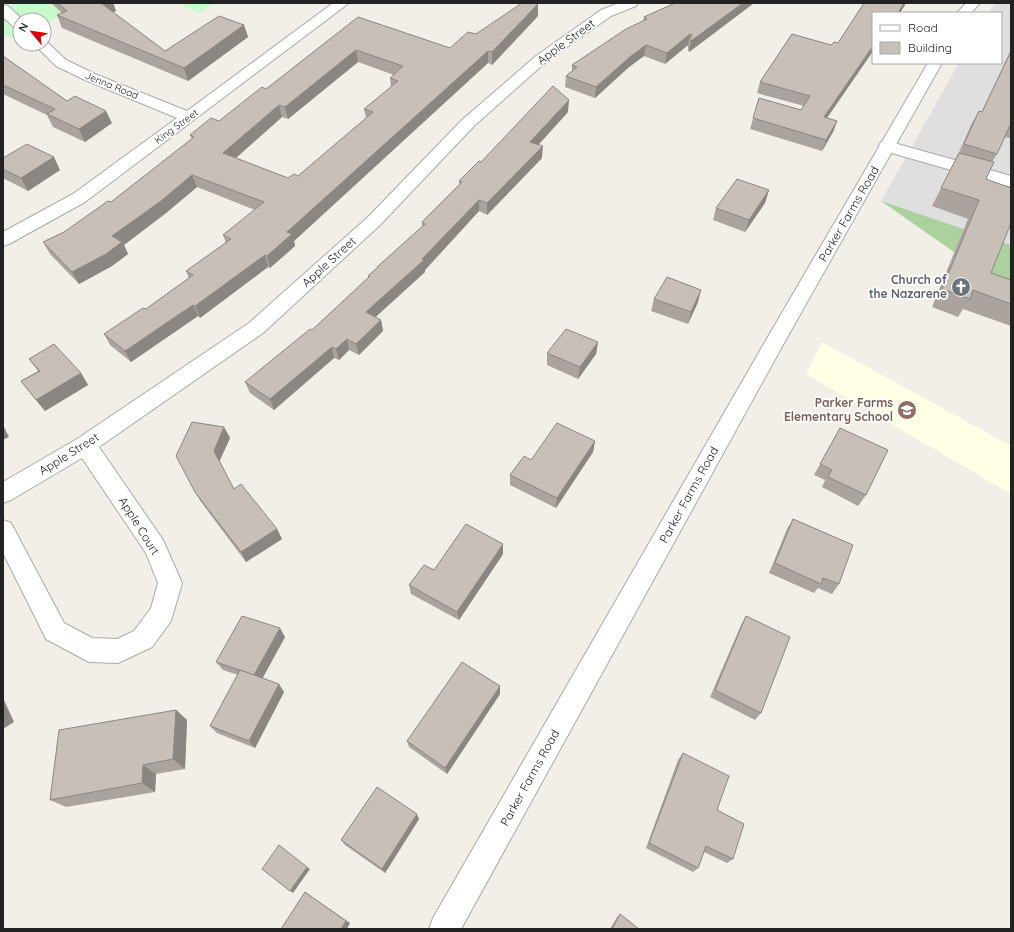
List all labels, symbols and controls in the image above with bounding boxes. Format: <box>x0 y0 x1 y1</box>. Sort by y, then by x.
north arrow <box>12 12 52 52</box>
legend <box>872 12 1002 64</box>
street label: Apple Street <box>534 16 598 68</box>
text: N <box>15 20 31 34</box>
text: Road <box>908 20 938 35</box>
text: Building <box>908 40 952 55</box>
street label: Jenna Road <box>83 69 140 102</box>
street label: King Street <box>152 106 201 147</box>
street label: Parker Farms Road <box>815 163 882 264</box>
street label: Apple Street <box>298 233 359 290</box>
place label: Church of the Nazarene <box>869 272 948 301</box>
church icon: Church of the Nazarene <box>950 276 972 298</box>
place label: Parker Farms Elementary School <box>784 395 893 424</box>
school or university icon: Parker Farms Elementary School <box>896 399 918 421</box>
street label: Apple Street <box>36 429 101 478</box>
street label: Parker Farms Road <box>656 444 721 546</box>
street label: Apple Court <box>116 494 163 558</box>
street label: Parker Farms Road <box>497 727 562 829</box>

